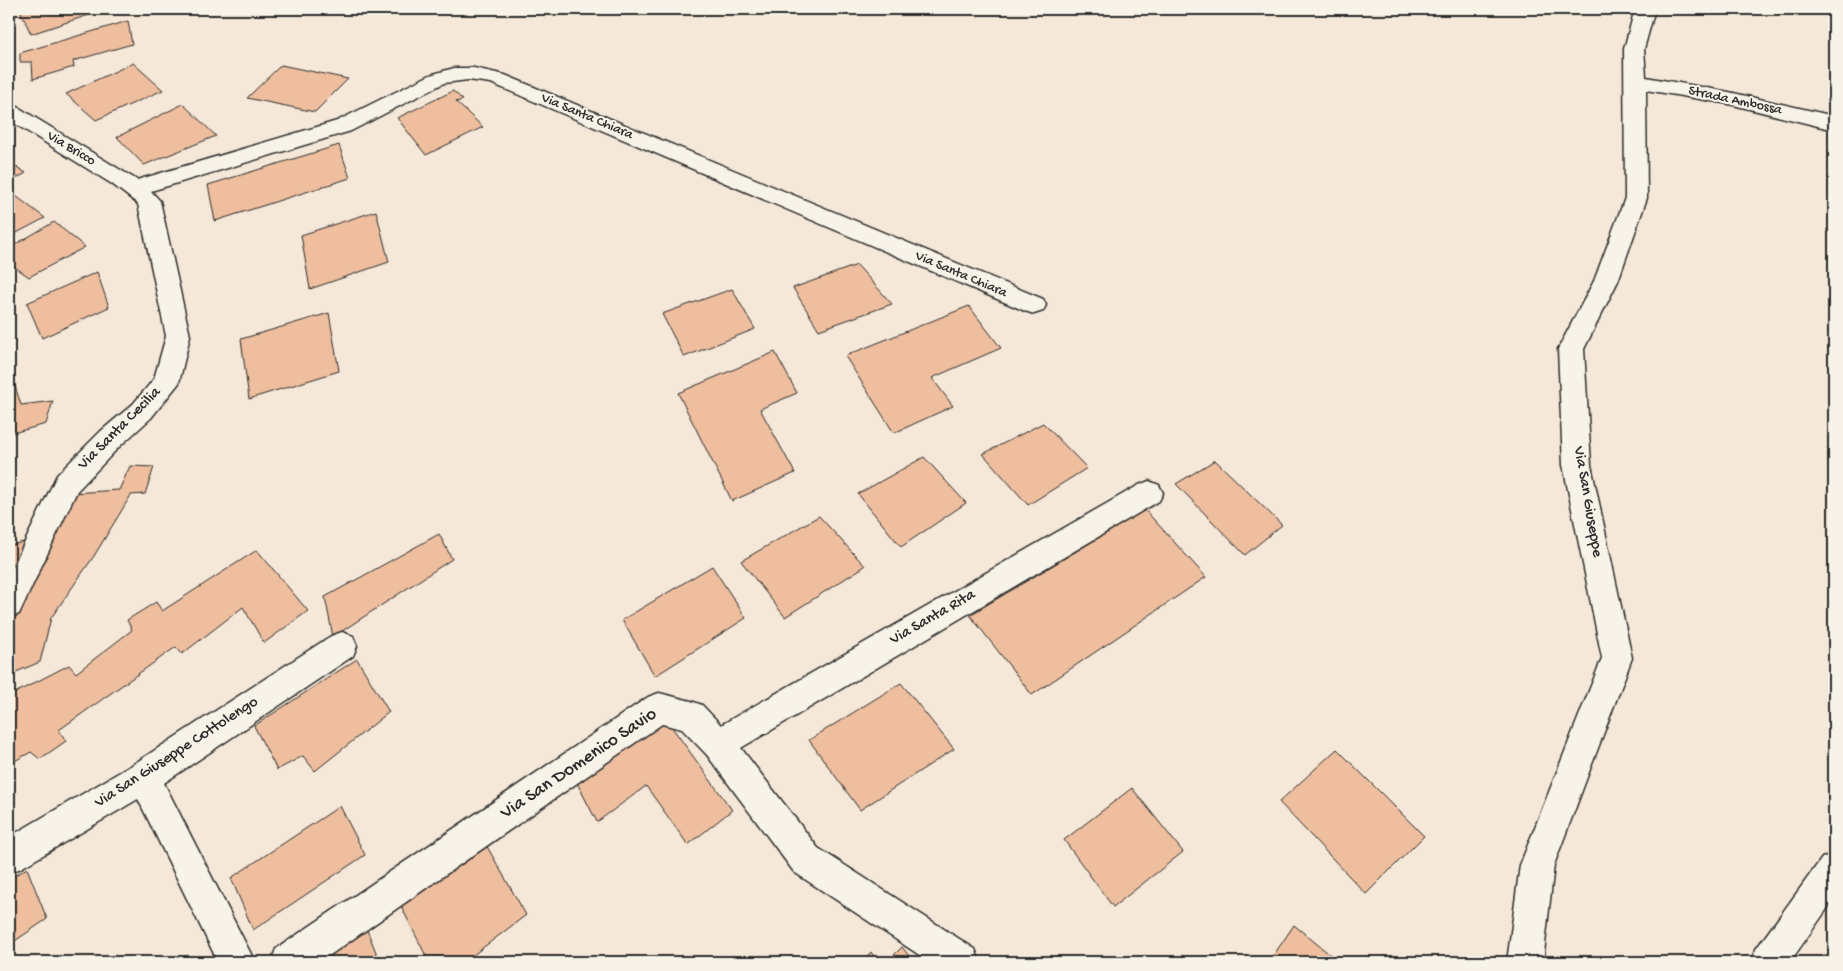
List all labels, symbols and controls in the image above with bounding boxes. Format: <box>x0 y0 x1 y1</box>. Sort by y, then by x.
street label: Strada Ambossa <box>1687 83 1785 119</box>
street label: Via Santa Chiara <box>538 90 637 145</box>
street label: Via Bricco <box>43 127 98 170</box>
street label: Via Santa Chiara <box>912 248 1011 303</box>
street label: Via Santa Cecilia <box>74 383 166 475</box>
street label: Via San Giuseppe <box>1568 444 1606 560</box>
street label: Via Santa Rita <box>886 585 980 651</box>
street label: Via San Giuseppe Cottolengo <box>91 693 262 813</box>
street label: Via San Domenico Savio <box>496 703 662 825</box>

